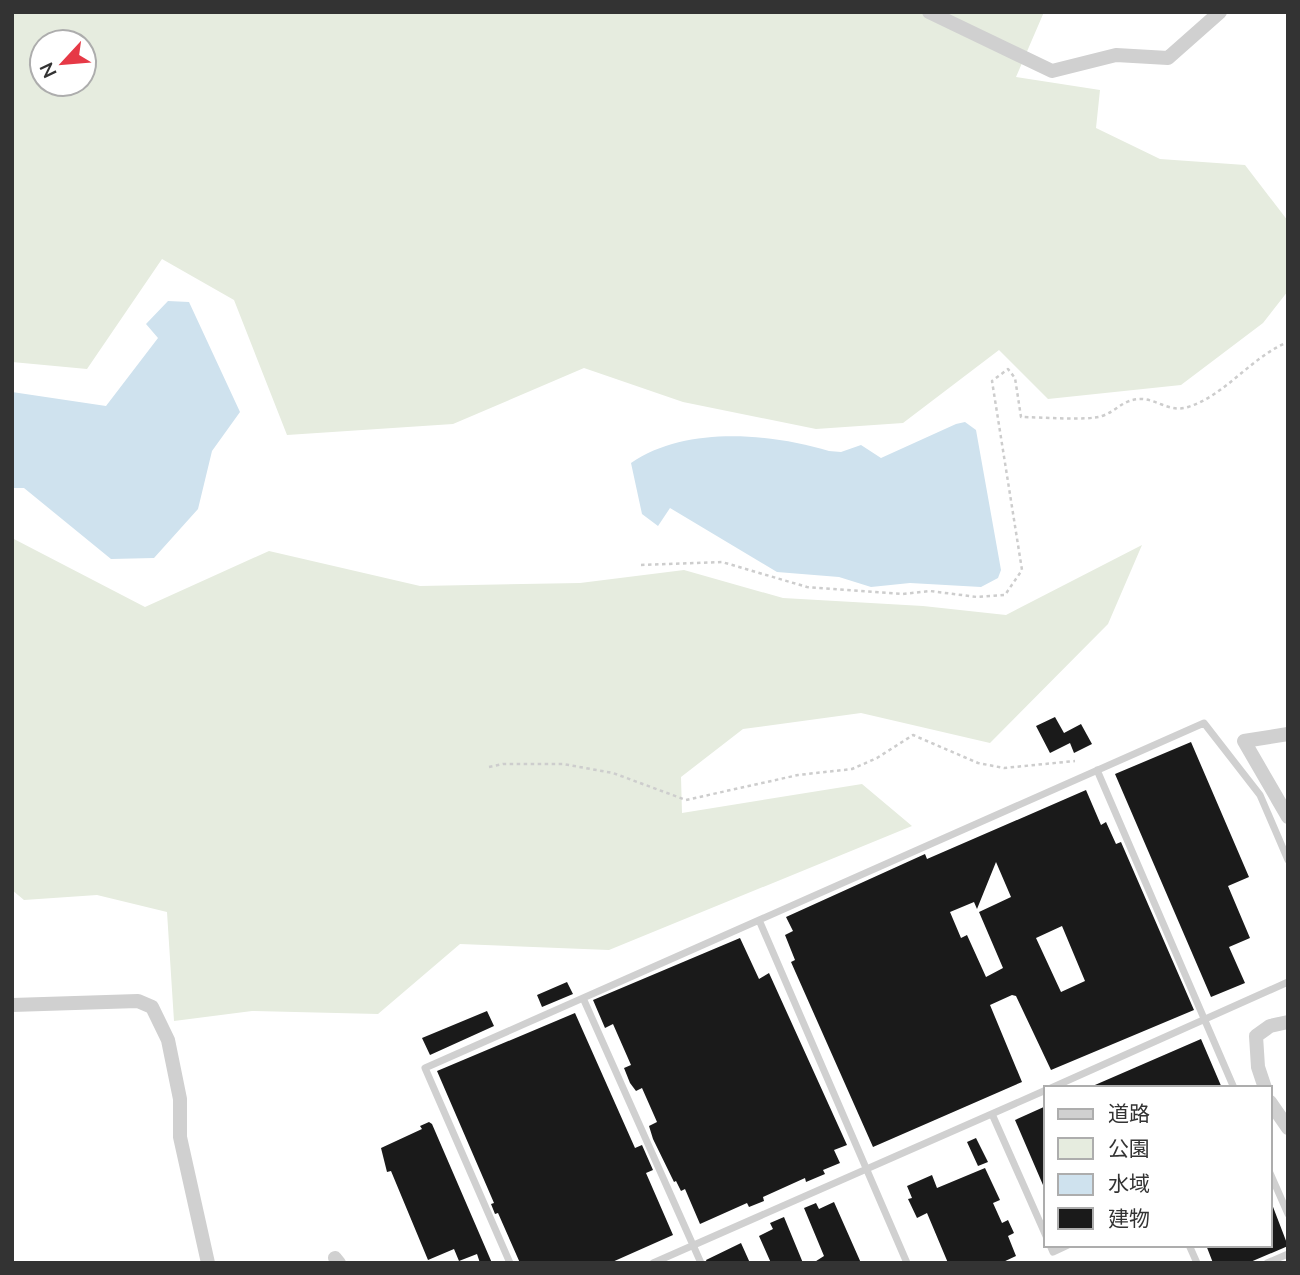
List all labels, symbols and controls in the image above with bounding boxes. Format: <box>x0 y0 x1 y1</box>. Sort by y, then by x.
north arrow <box>28 28 98 98</box>
text: N <box>34 59 62 82</box>
legend <box>1044 1086 1272 1247</box>
text: 道路 <box>1108 1100 1150 1126</box>
text: 公園 <box>1108 1135 1150 1161</box>
text: 水域 <box>1108 1170 1150 1196</box>
text: 建物 <box>1108 1205 1150 1231</box>

